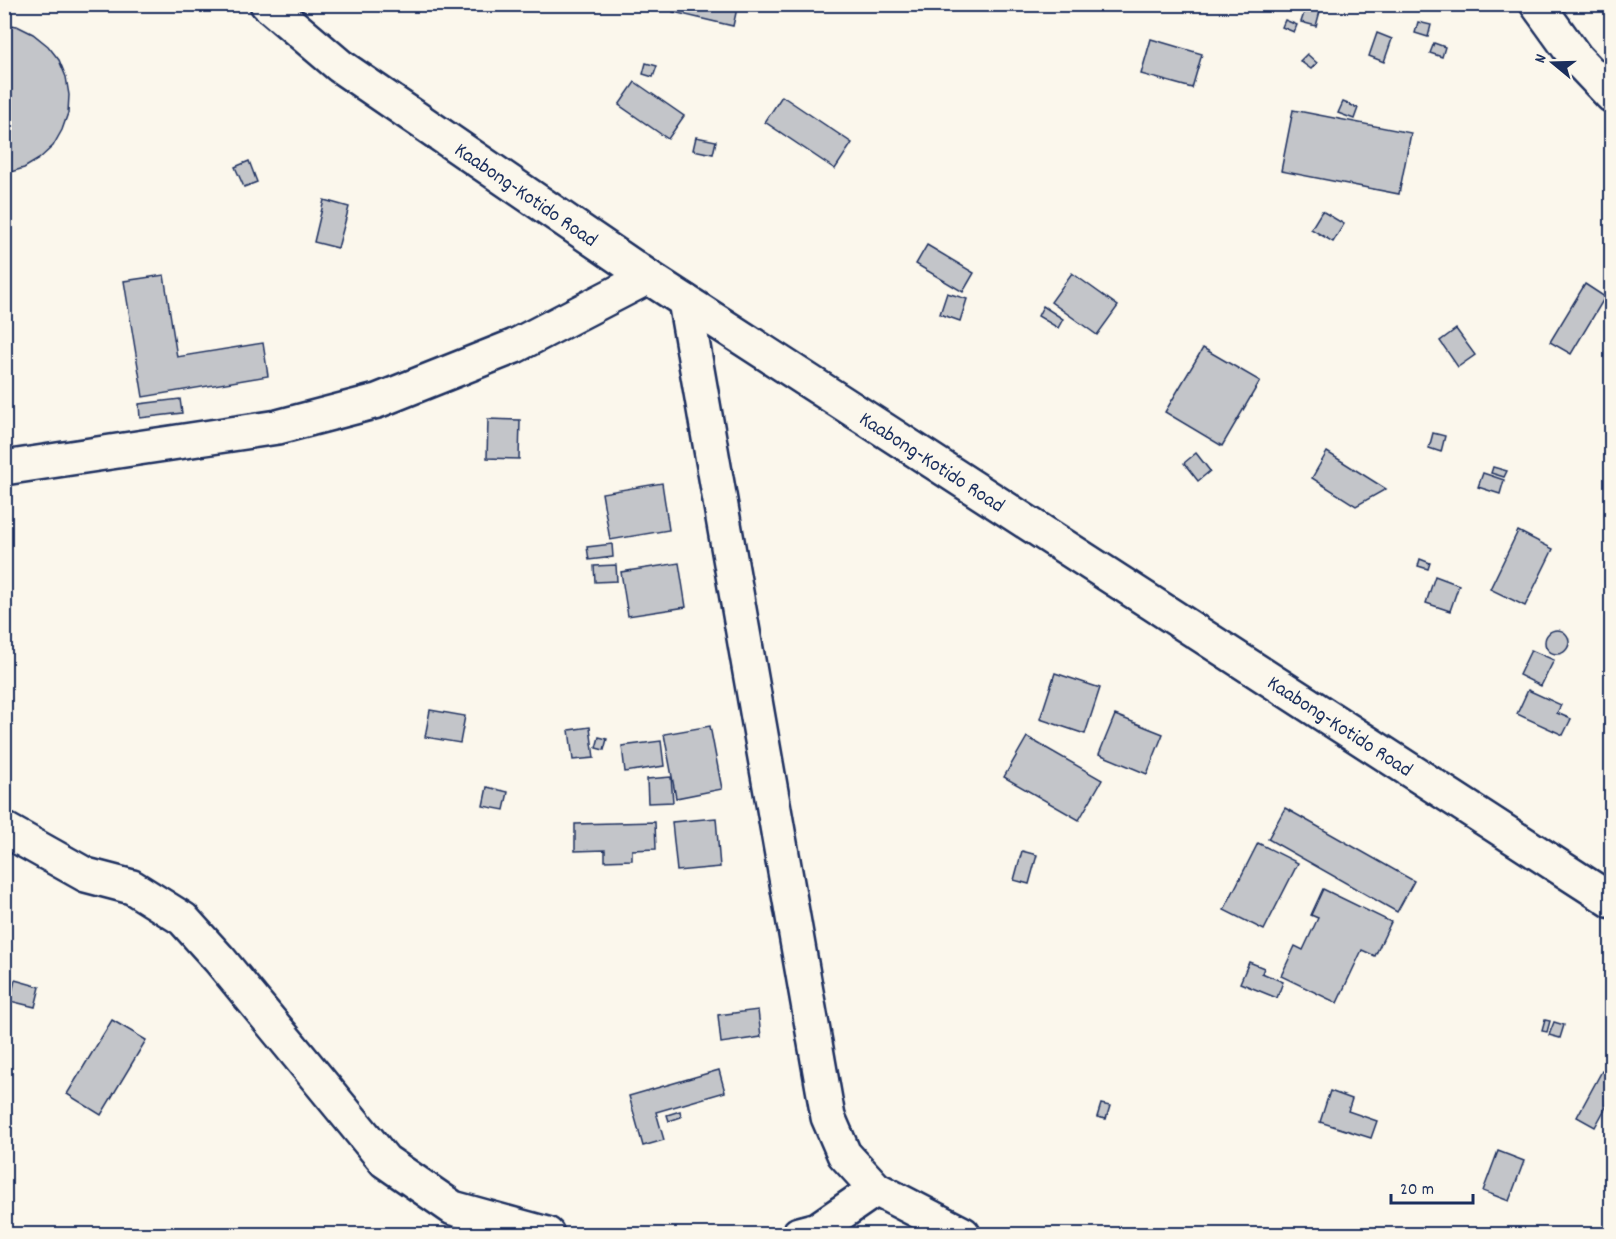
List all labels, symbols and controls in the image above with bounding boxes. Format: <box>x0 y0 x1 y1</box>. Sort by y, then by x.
north arrow <box>1523 33 1583 93</box>
text: N <box>1529 51 1553 66</box>
street label: Kaabong-Kotido Road <box>447 136 603 256</box>
street label: Kaabong-Kotido Road <box>852 405 1010 522</box>
street label: Kaabong-Kotido Road <box>1260 670 1417 786</box>
scale bar <box>1391 1167 1474 1205</box>
text: 20 m <box>1400 1178 1434 1203</box>

